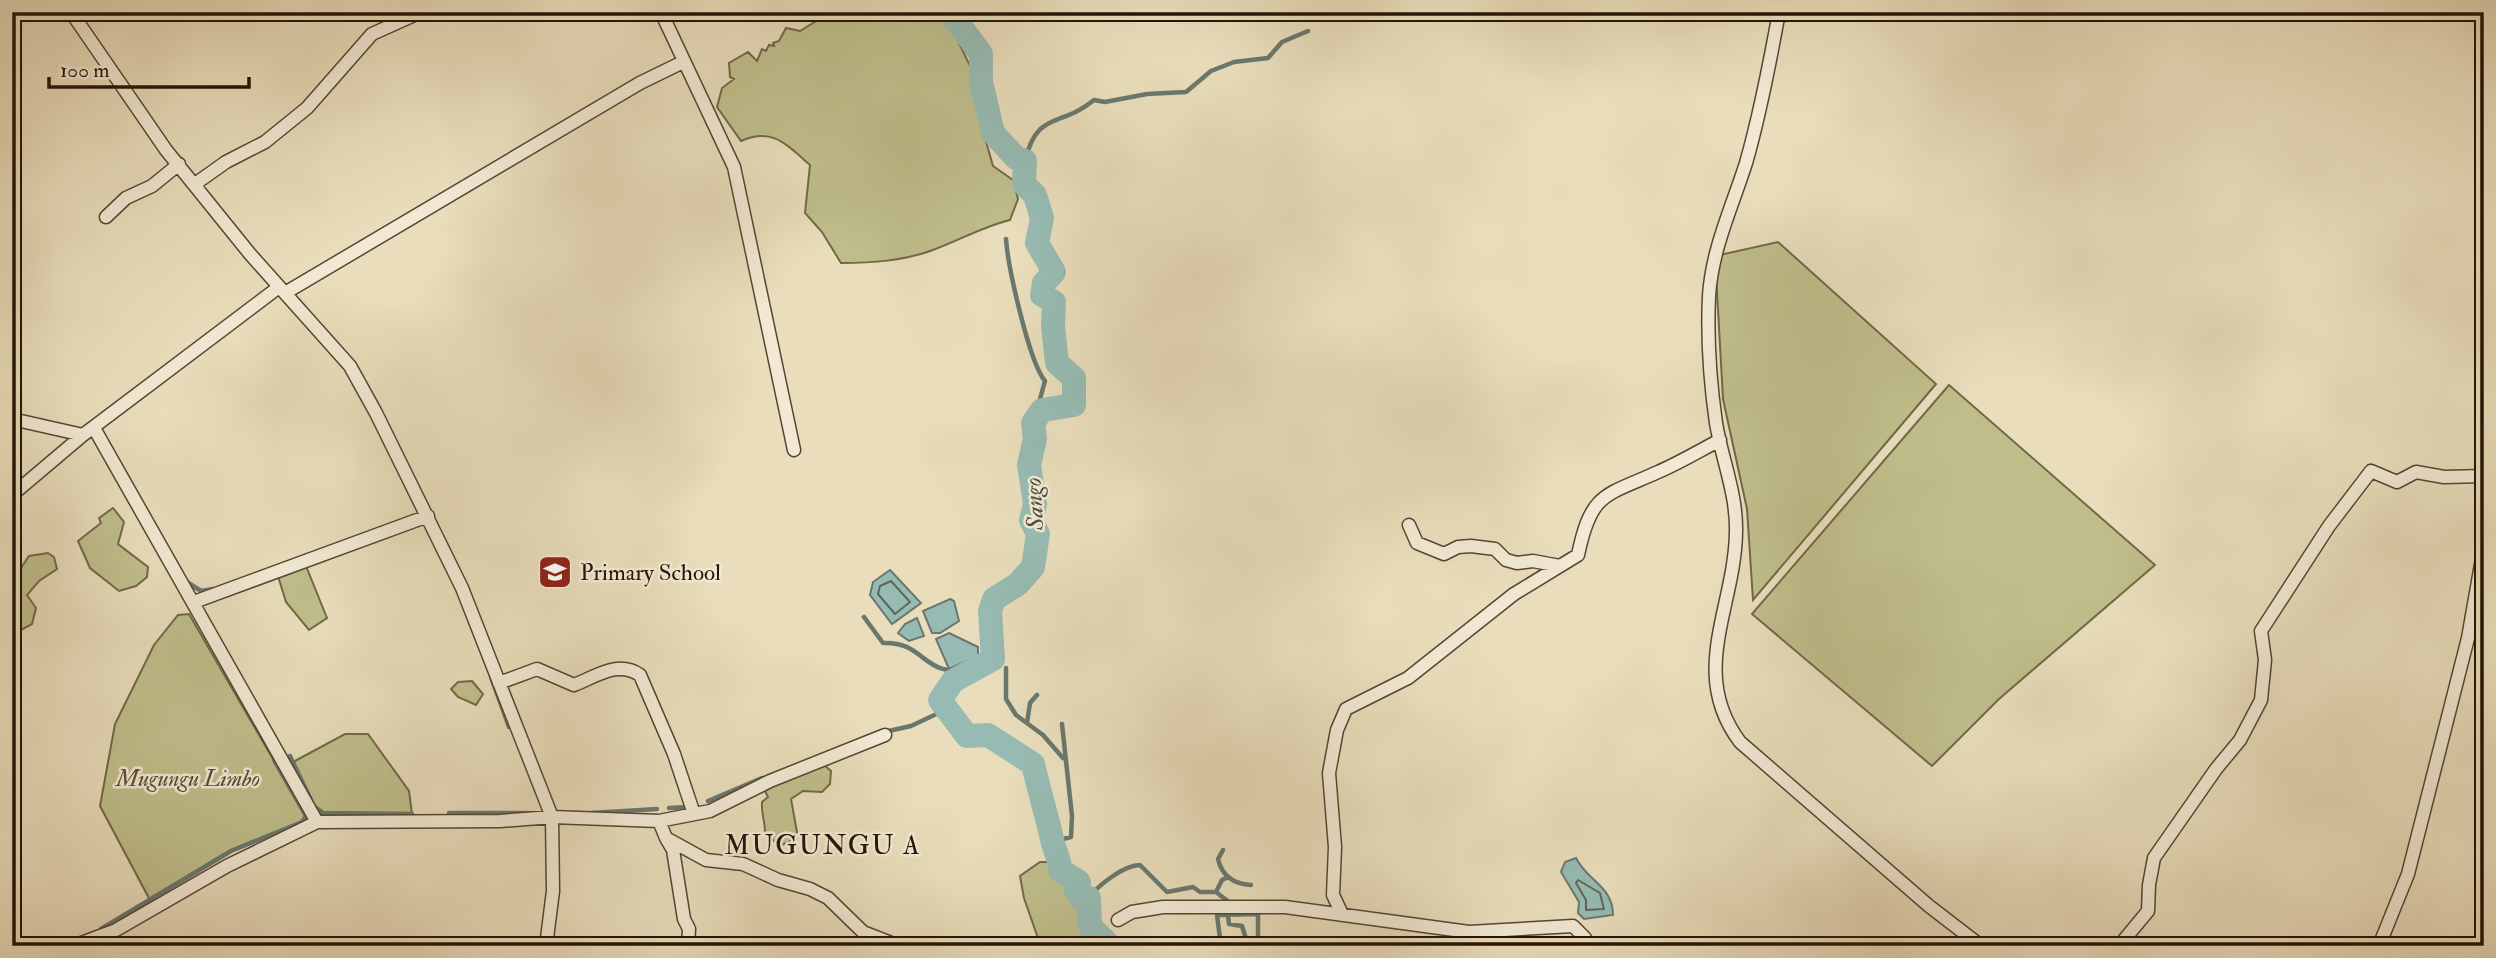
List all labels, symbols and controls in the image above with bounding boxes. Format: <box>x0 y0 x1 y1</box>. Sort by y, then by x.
scale bar <box>49 46 248 90</box>
text: 100 m <box>60 57 110 84</box>
water label: Sango <box>1018 477 1051 532</box>
school or university icon: Primary School <box>536 553 574 591</box>
place label: Primary School <box>580 558 721 587</box>
park label: Mugungu Limbo <box>114 764 260 793</box>
district label: MUGUNGU A <box>725 830 921 862</box>

